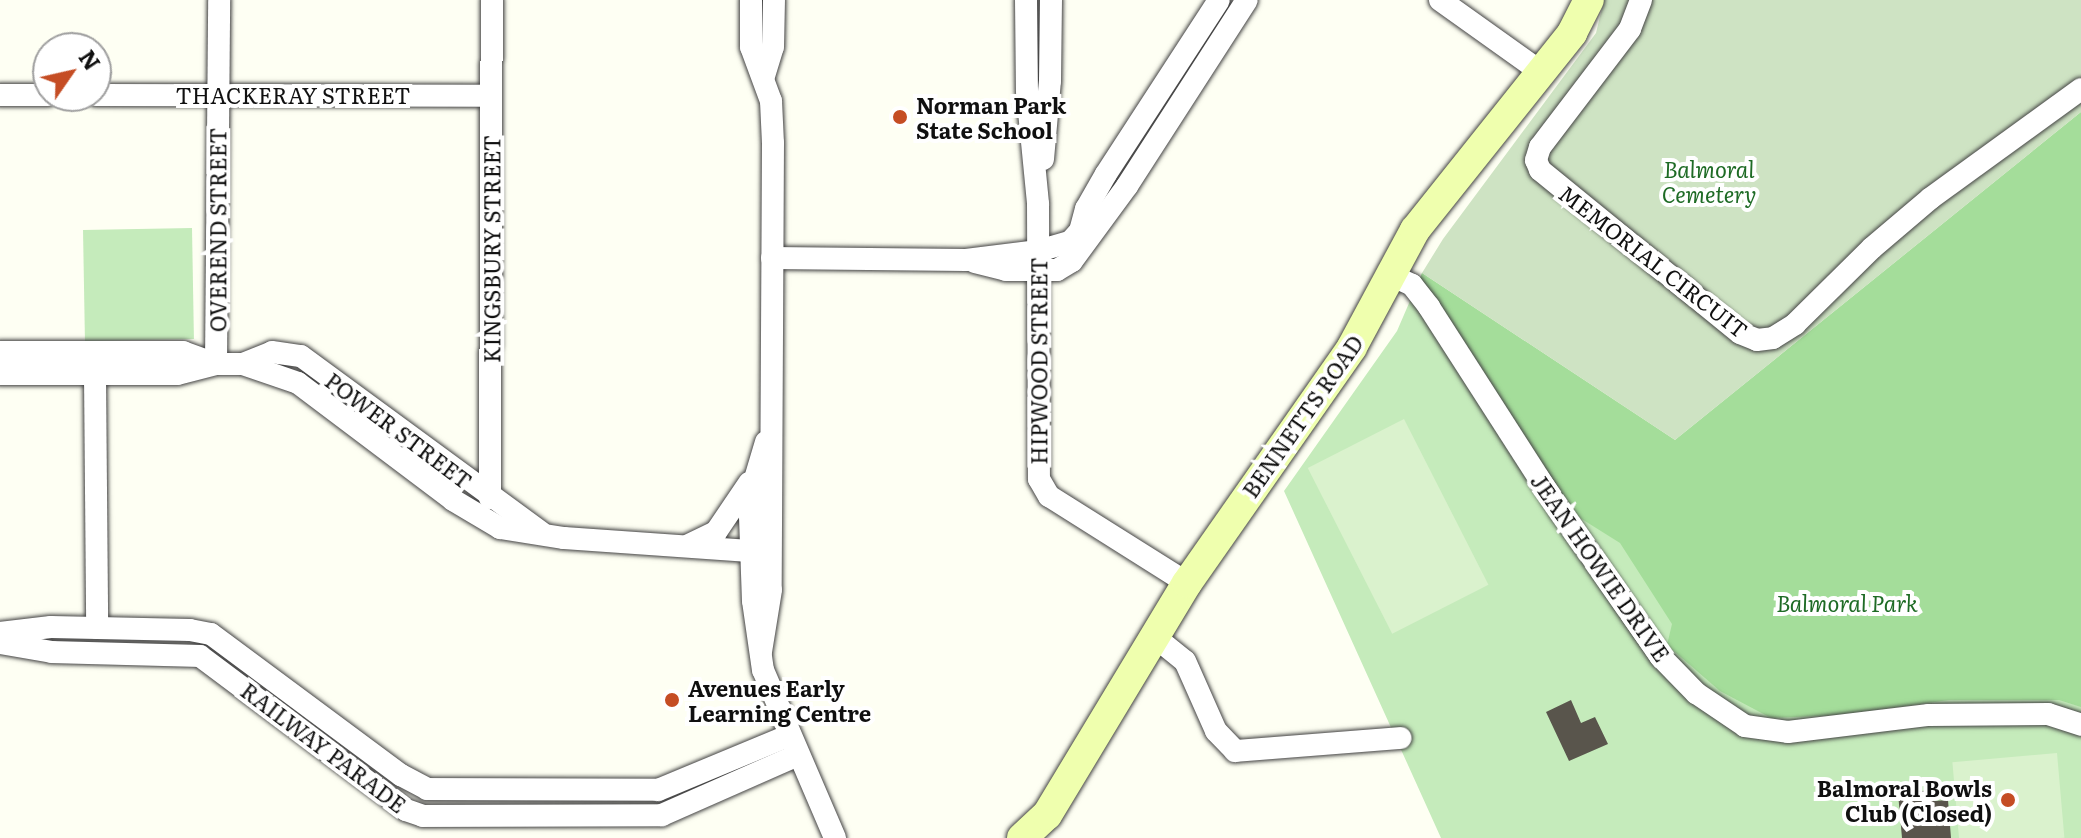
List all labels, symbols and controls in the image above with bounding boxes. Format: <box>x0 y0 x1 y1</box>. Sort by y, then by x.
north arrow <box>32 32 112 112</box>
text: N <box>72 43 109 76</box>
street label: THACKERAY STREET <box>176 82 410 108</box>
place label: Norman Park State School <box>916 91 1066 142</box>
marker: Norman Park State School <box>891 108 909 126</box>
street label: OVEREND STREET <box>204 128 230 332</box>
street label: KINGSBURY STREET <box>478 135 504 363</box>
park label: Balmoral Cemetery <box>1662 155 1756 206</box>
street label: MEMORIAL CIRCUIT <box>1554 179 1754 343</box>
street label: HIPWOOD STREET <box>1025 257 1051 465</box>
street label: BENNETTS ROAD <box>1236 330 1368 502</box>
street label: POWER STREET <box>321 366 477 494</box>
street label: JEAN HOWIE DRIVE <box>1526 468 1676 666</box>
park label: Balmoral Park <box>1776 590 1918 616</box>
place label: Avenues Early Learning Centre <box>688 674 871 726</box>
street label: RAILWAY PARADE <box>236 676 412 818</box>
marker: Avenues Early Learning Centre <box>663 691 681 709</box>
place label: Balmoral Bowls Club (Closed) <box>1817 774 1992 826</box>
marker: Balmoral Bowls Club (Closed) <box>1999 791 2017 809</box>

